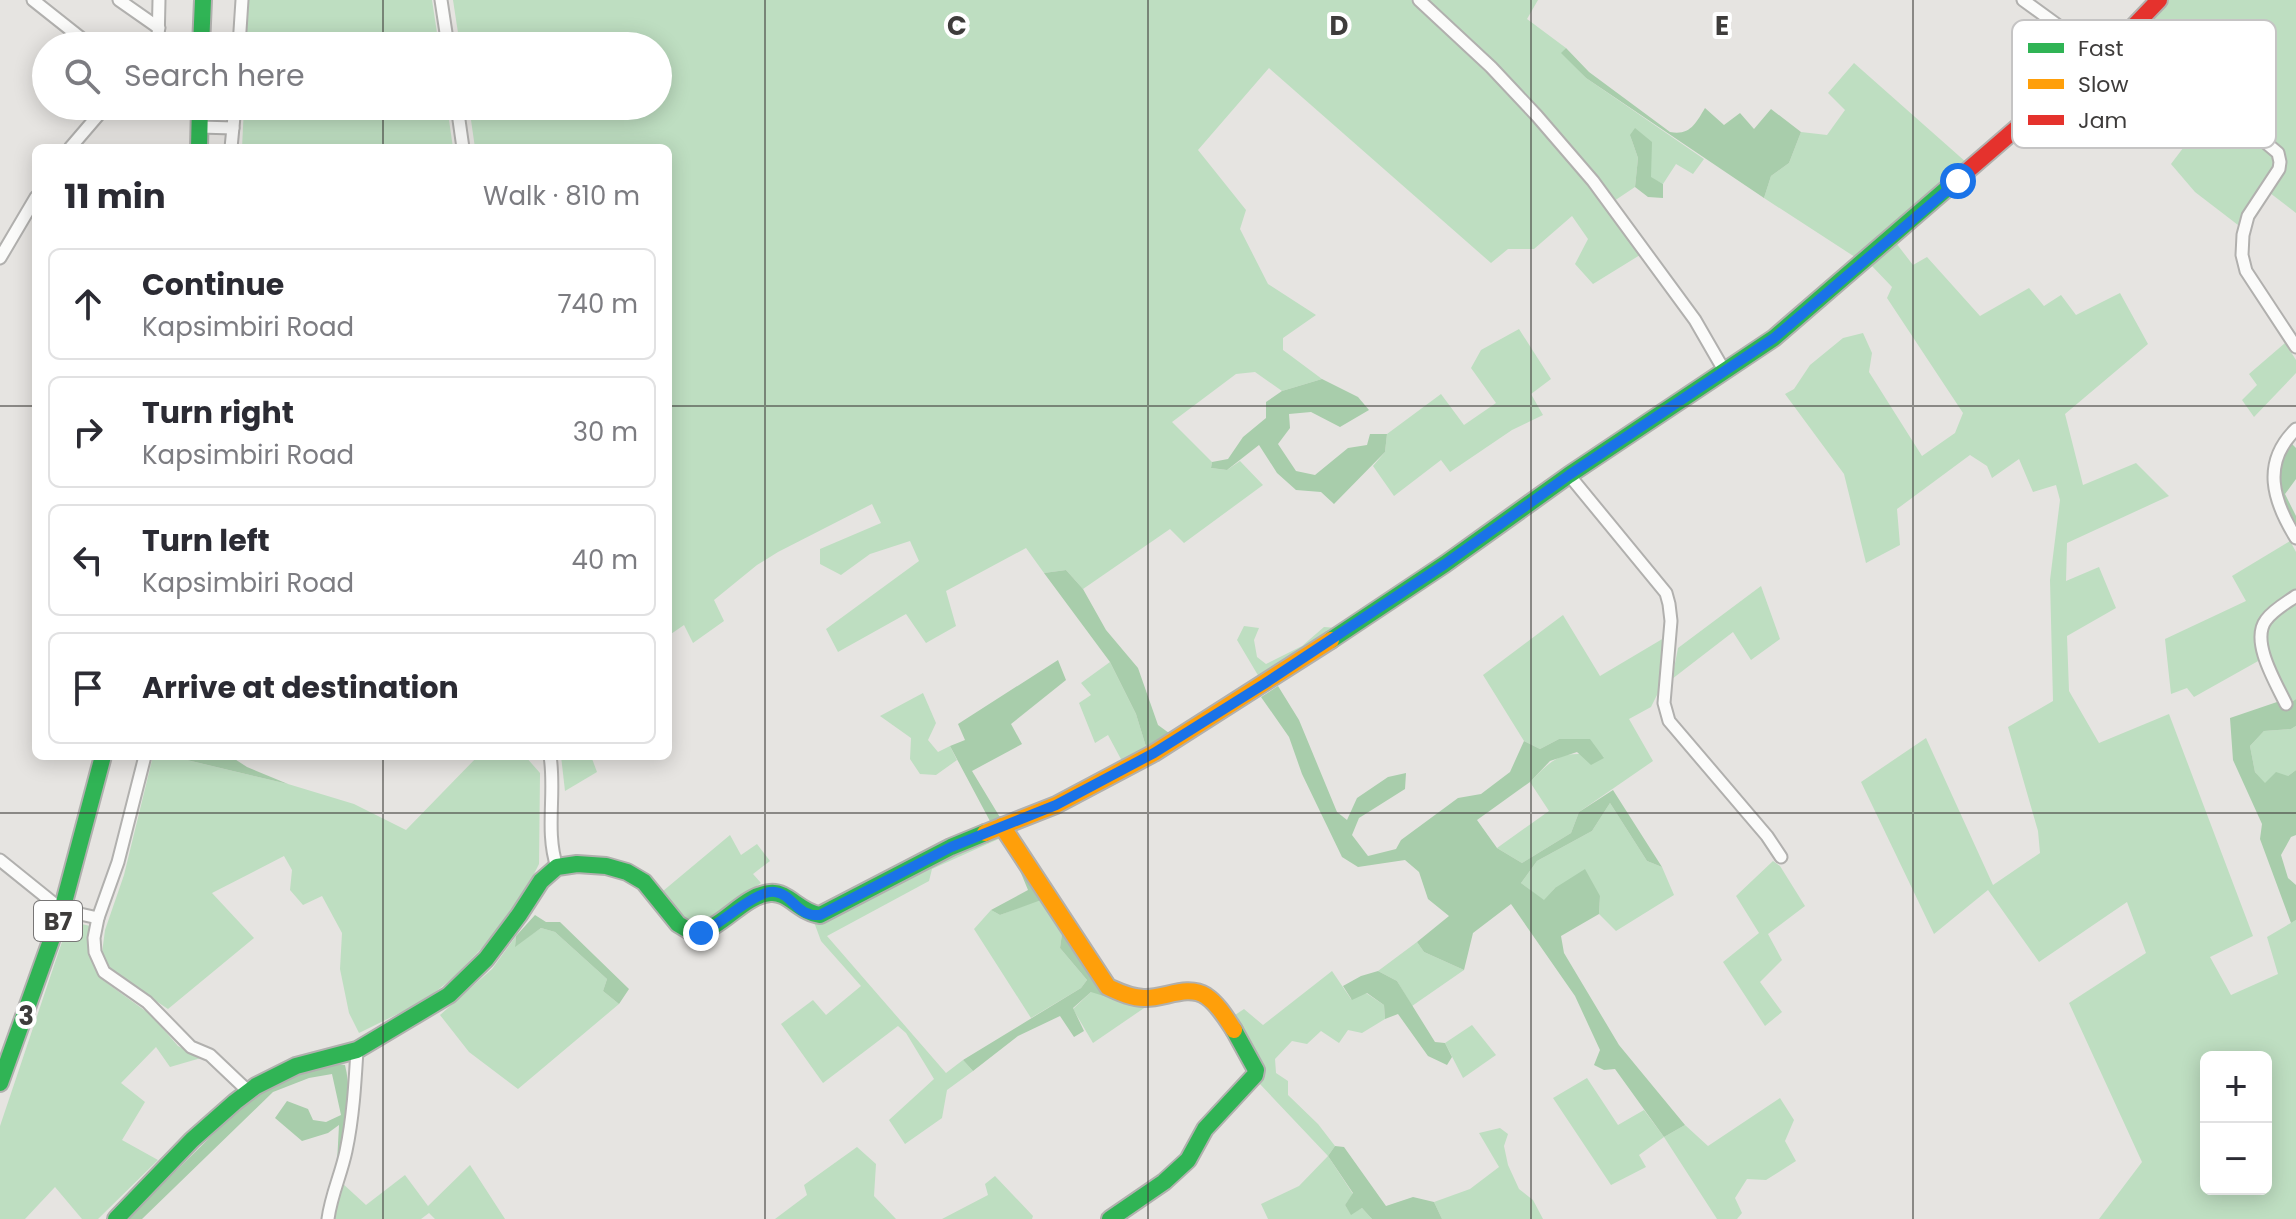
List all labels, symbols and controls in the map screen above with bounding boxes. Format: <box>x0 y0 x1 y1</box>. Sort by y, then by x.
text: C <box>947 8 967 44</box>
text: D <box>1330 8 1349 44</box>
text: E <box>1715 8 1729 44</box>
legend <box>2012 20 2276 148</box>
search box <box>32 32 672 120</box>
text: Fast <box>2078 33 2123 64</box>
icon: search <box>60 54 104 98</box>
text: Search here <box>124 54 305 97</box>
text: Slow <box>2078 69 2128 100</box>
text: Jam <box>2078 105 2127 136</box>
route start <box>1940 163 1976 199</box>
text: 11 min <box>64 172 166 220</box>
text: Walk · 810 m <box>483 178 640 214</box>
text: Continue <box>142 263 284 306</box>
icon: ahead <box>66 282 110 326</box>
text: 740 m <box>557 286 638 322</box>
text: Kapsimbiri Road <box>142 309 354 345</box>
text: Turn right <box>142 391 294 434</box>
icon: right <box>66 410 110 454</box>
text: 30 m <box>573 414 638 450</box>
text: Kapsimbiri Road <box>142 437 354 473</box>
text: Turn left <box>142 519 270 562</box>
icon: left <box>66 538 110 582</box>
text: 40 m <box>572 542 638 578</box>
text: Kapsimbiri Road <box>142 565 354 601</box>
icon: arrive <box>66 666 110 710</box>
text: Arrive at destination <box>142 666 459 709</box>
road number: B7 <box>34 901 82 941</box>
route end <box>683 915 719 951</box>
text: 3 <box>18 998 34 1034</box>
map controls <box>2200 1051 2272 1195</box>
button: + <box>2200 1051 2272 1123</box>
button: − <box>2200 1123 2272 1195</box>

